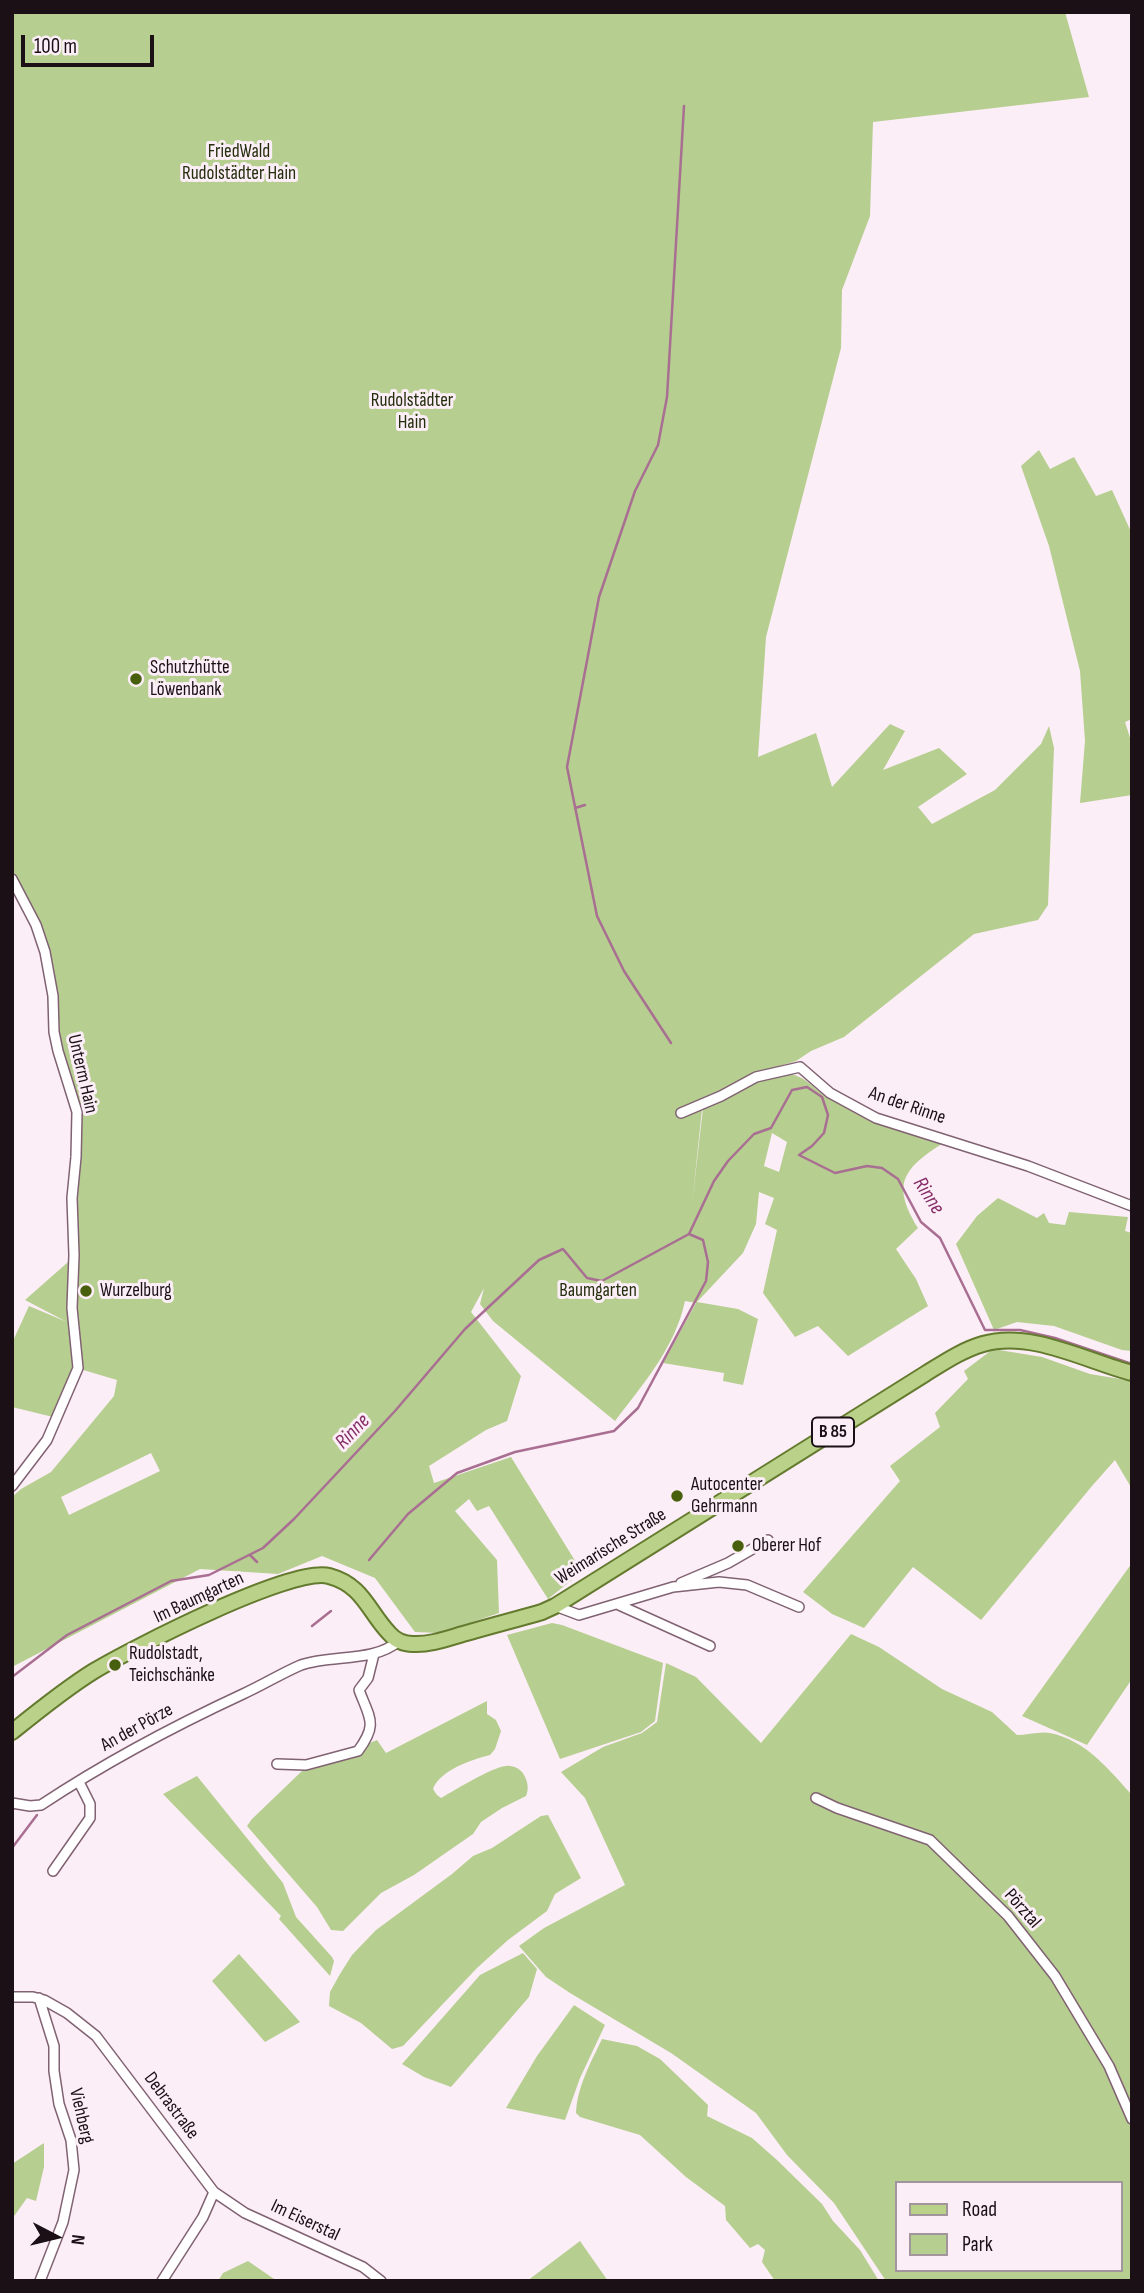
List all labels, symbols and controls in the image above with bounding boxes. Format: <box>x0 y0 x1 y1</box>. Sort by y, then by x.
scale bar <box>24 21 158 65</box>
text: 100 m <box>34 34 77 59</box>
park label: FriedWald Rudolstädter Hain <box>182 141 296 185</box>
park label: Rudolstädter Hain <box>371 390 453 434</box>
place label: Schutzhütte Löwenbank <box>150 657 230 701</box>
marker: Schutzhütte Löwenbank <box>128 671 144 687</box>
street label: Unterm Hain <box>62 1032 102 1116</box>
street label: An der Rinne <box>866 1082 948 1130</box>
water label: Rinne <box>907 1173 949 1219</box>
place label: Wurzelburg <box>100 1280 172 1302</box>
park label: Baumgarten <box>559 1280 637 1302</box>
marker: Wurzelburg <box>78 1283 94 1299</box>
water label: Rinne <box>330 1409 376 1455</box>
road number: B 85 <box>812 1418 854 1447</box>
place label: Autocenter Gehrmann <box>691 1474 763 1518</box>
marker: Autocenter Gehrmann <box>669 1488 685 1504</box>
street label: Weimarische Straße <box>551 1504 671 1590</box>
place label: Oberer Hof <box>752 1535 821 1557</box>
marker: Oberer Hof <box>730 1538 746 1554</box>
street label: Im Baumgarten <box>150 1567 248 1629</box>
place label: Rudolstadt, Teichschänke <box>129 1643 215 1687</box>
marker: Rudolstadt, Teichschänke <box>107 1657 123 1673</box>
street label: An der Pörze <box>97 1699 177 1757</box>
street label: Pörztal <box>999 1885 1045 1933</box>
street label: Debrastraße <box>138 2068 204 2144</box>
street label: Viehberg <box>64 2086 98 2146</box>
legend <box>895 2181 1123 2272</box>
street label: Im Eiserstal <box>267 2195 343 2247</box>
text: Road <box>962 2197 997 2222</box>
north arrow <box>21 2202 91 2272</box>
text: Park <box>962 2232 993 2257</box>
text: N <box>65 2233 89 2246</box>

